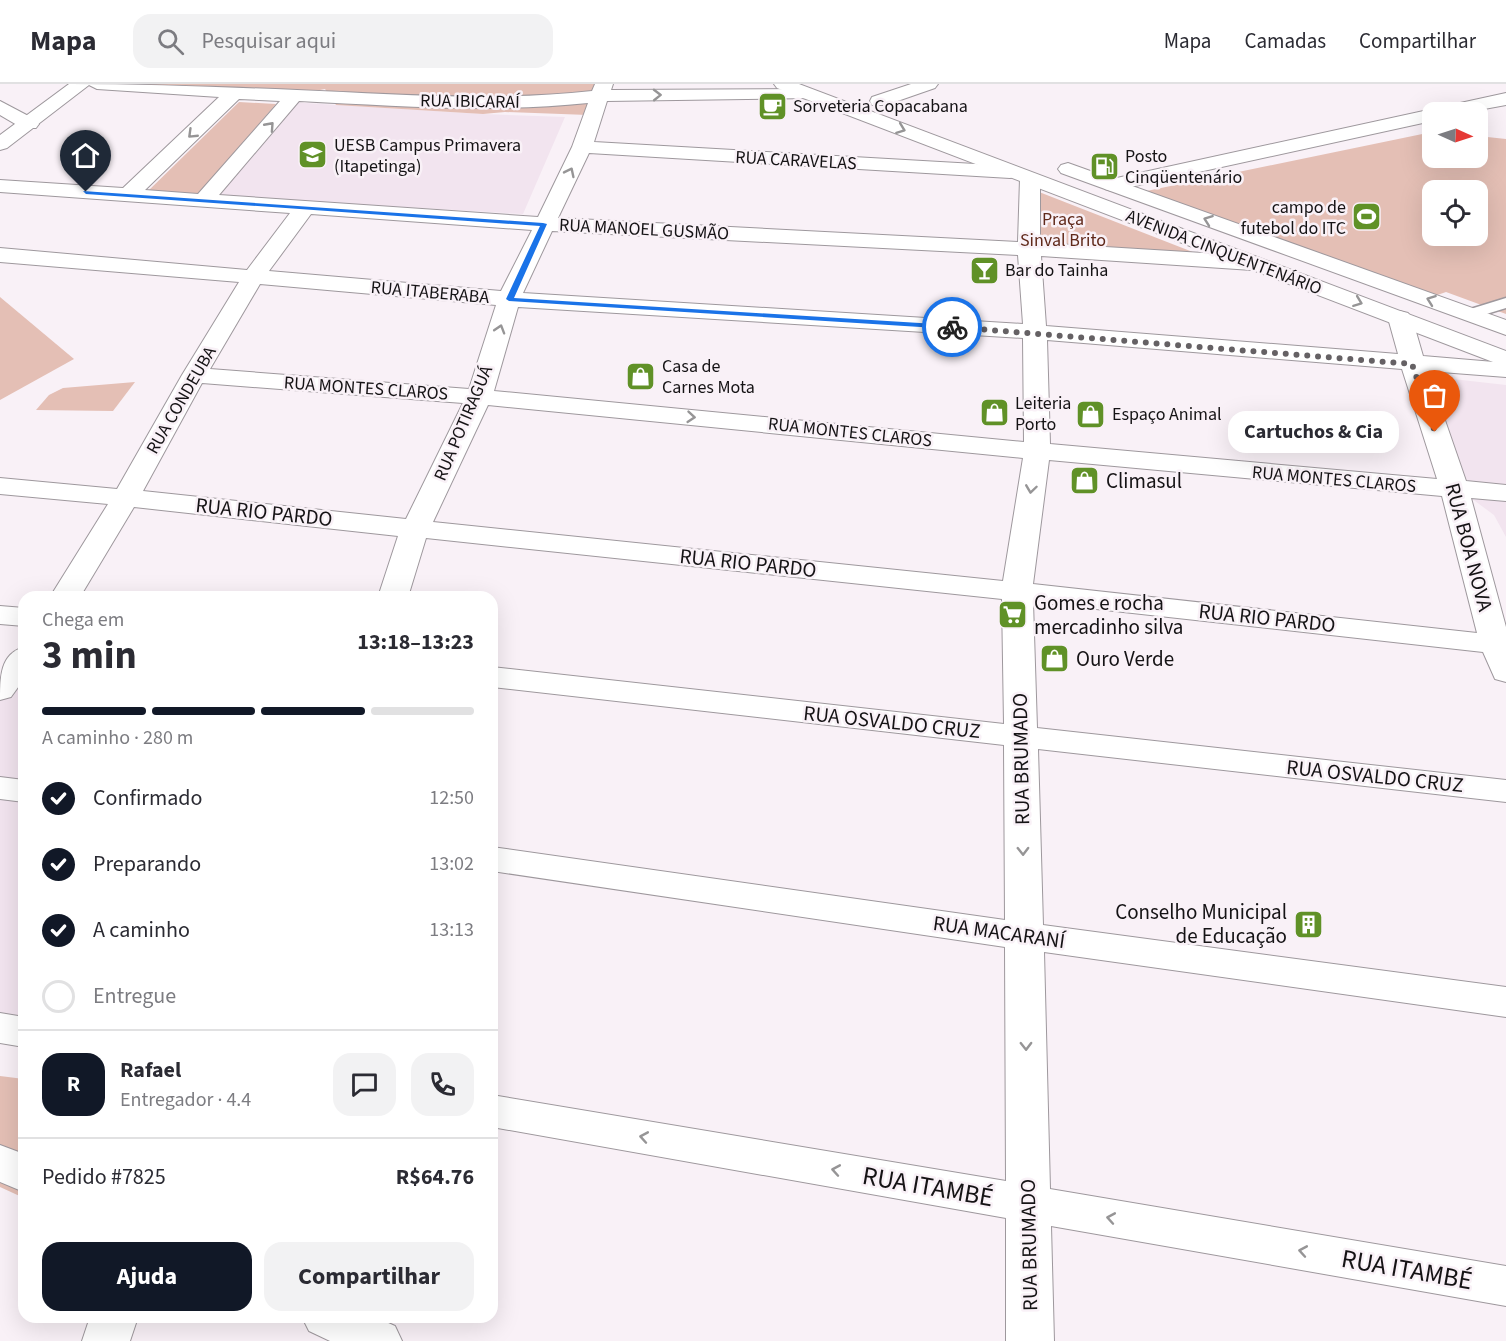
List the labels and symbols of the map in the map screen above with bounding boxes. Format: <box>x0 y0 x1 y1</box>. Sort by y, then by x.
street label: RUA IBICARAÍ <box>420 88 521 115</box>
one-way arrow <box>652 89 661 101</box>
cafe icon: Sorveteria Copacabana <box>756 90 788 122</box>
place label: Sorveteria Copacabana <box>793 94 968 119</box>
north arrow <box>1422 102 1488 168</box>
one-way arrow <box>263 122 274 133</box>
one-way arrow <box>894 122 905 134</box>
one-way arrow <box>188 126 199 137</box>
pin <box>60 130 111 192</box>
place label: UESB Campus Primavera (Itapetinga) <box>334 133 521 179</box>
school or university icon: UESB Campus Primavera (Itapetinga) <box>297 139 329 171</box>
place label: Posto Cinqüentenário <box>1125 144 1242 190</box>
street label: RUA CARAVELAS <box>735 145 857 176</box>
fuel station icon: Posto Cinqüentenário <box>1088 150 1120 182</box>
one-way arrow <box>562 167 574 178</box>
place label: campo de futebol do ITC <box>1241 195 1346 241</box>
sports icon: campo de futebol do ITC <box>1351 201 1383 233</box>
street label: AVENIDA CINQUENTENÁRIO <box>1122 204 1325 301</box>
park label: Praça Sinval Brito <box>1020 207 1106 253</box>
street label: RUA MANOEL GUSMÃO <box>558 213 730 246</box>
one-way arrow <box>1203 214 1214 227</box>
bar icon: Bar do Tainha <box>968 254 1000 286</box>
place label: Bar do Tainha <box>1005 258 1108 283</box>
street label: RUA ITABERABA <box>370 275 490 310</box>
one-way arrow <box>1352 295 1363 308</box>
one-way arrow <box>1426 295 1437 308</box>
courier <box>922 297 982 357</box>
one-way arrow <box>493 324 505 335</box>
street label: RUA CONDEUBA <box>140 341 223 459</box>
place label: Casa de Carnes Mota <box>662 354 755 400</box>
shop icon: Casa de Carnes Mota <box>625 360 657 392</box>
street label: RUA POTIRAGUÁ <box>428 362 499 485</box>
street label: RUA MONTES CLAROS <box>283 370 449 407</box>
pin <box>1409 370 1460 432</box>
place label: Leiteria Porto <box>1015 391 1071 437</box>
shop icon: Leiteria Porto <box>978 397 1010 429</box>
shop icon: Espaço Animal <box>1075 398 1107 430</box>
place label: Espaço Animal <box>1112 402 1222 427</box>
one-way arrow <box>687 410 696 423</box>
street label: RUA MONTES CLAROS <box>767 411 933 454</box>
callout: Cartuchos & Cia <box>1228 411 1399 453</box>
street label: RUA MONTES CLAROS <box>1251 460 1417 499</box>
shop icon: Climasul <box>1069 465 1101 497</box>
place label: Climasul <box>1106 466 1182 496</box>
street label: RUA BOA NOVA <box>1437 480 1501 615</box>
one-way arrow <box>1026 484 1038 493</box>
street label: RUA RIO PARDO <box>194 490 334 534</box>
street label: RUA RIO PARDO <box>678 541 818 585</box>
place label: Gomes e rocha mercadinho silva <box>1034 588 1183 642</box>
street label: RUA RIO PARDO <box>1197 596 1337 640</box>
supermarket icon: Gomes e rocha mercadinho silva <box>997 599 1029 631</box>
shop icon: Ouro Verde <box>1039 643 1071 675</box>
place label: Ouro Verde <box>1076 644 1174 674</box>
street label: RUA BRUMADO <box>1005 693 1037 825</box>
street label: RUA OSVALDO CRUZ <box>802 698 982 746</box>
street label: RUA OSVALDO CRUZ <box>1285 752 1465 800</box>
one-way arrow <box>1017 846 1029 855</box>
place label: Conselho Municipal de Educação <box>1115 897 1287 951</box>
street label: RUA MACARANÍ <box>931 908 1068 956</box>
building icon: Conselho Municipal de Educação <box>1292 908 1324 940</box>
one-way arrow <box>1020 1041 1032 1050</box>
one-way arrow <box>640 1131 650 1144</box>
street label: RUA ITAMBÉ <box>860 1157 996 1216</box>
one-way arrow <box>832 1165 841 1177</box>
street label: RUA BRUMADO <box>1013 1179 1045 1311</box>
one-way arrow <box>1107 1212 1117 1225</box>
street label: RUA ITAMBÉ <box>1339 1240 1475 1299</box>
one-way arrow <box>1299 1245 1309 1258</box>

